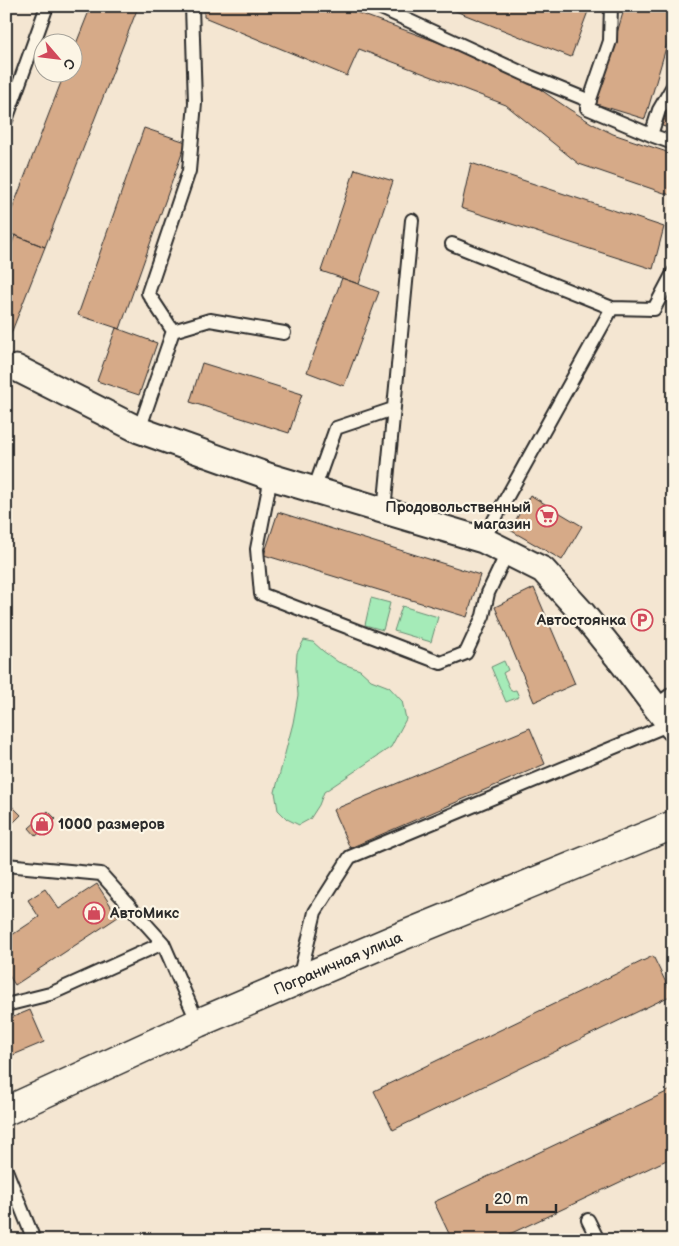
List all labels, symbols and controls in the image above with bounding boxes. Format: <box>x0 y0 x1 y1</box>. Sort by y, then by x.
north arrow <box>32 32 82 82</box>
text: С <box>59 56 79 72</box>
place label: Продовольственный магазин <box>385 498 531 534</box>
supermarket icon: Продовольственный магазин <box>535 504 559 528</box>
parking icon: Автостоянка <box>630 608 654 632</box>
place label: Автостоянка <box>536 611 626 630</box>
shop icon: 1000 размеров <box>30 812 54 836</box>
place label: 1000 размеров <box>58 815 165 834</box>
shop icon: АвтоМикс <box>82 901 106 925</box>
place label: АвтоМикс <box>109 904 180 923</box>
street label: Пограничная улица <box>271 928 405 1000</box>
scale bar <box>487 1181 555 1213</box>
text: 20 m <box>494 1190 528 1209</box>

